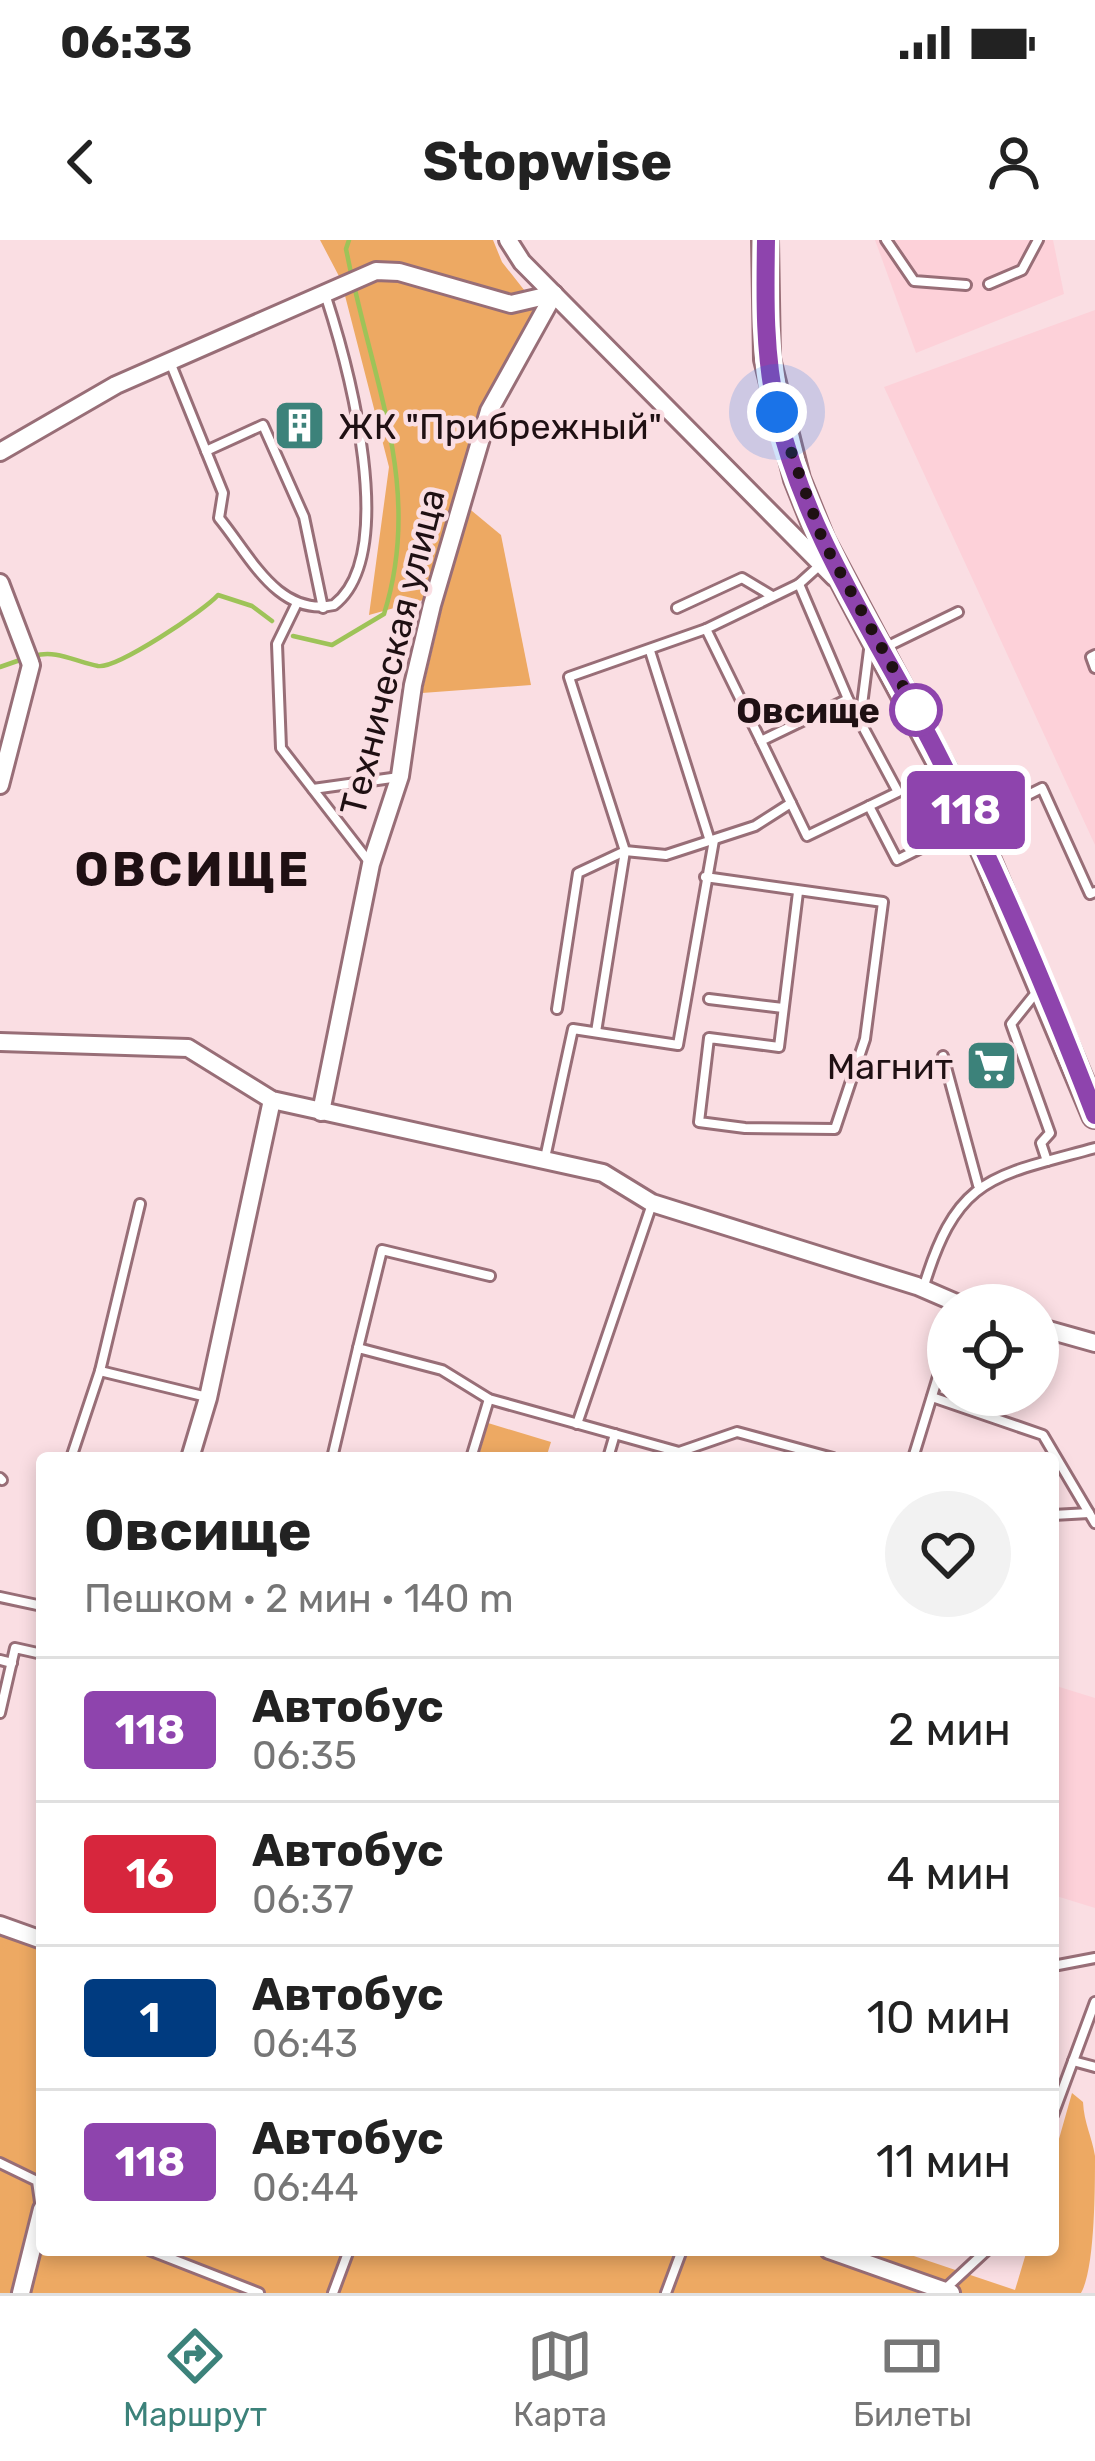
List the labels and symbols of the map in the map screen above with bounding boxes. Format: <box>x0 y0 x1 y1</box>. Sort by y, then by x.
your location <box>747 382 807 442</box>
building icon: ЖК "Прибрежный" <box>271 398 327 454</box>
place label: ЖК "Прибрежный" <box>338 405 662 448</box>
street label: Техническая улица <box>331 484 454 820</box>
marker: Овсище <box>891 685 941 735</box>
place label: Овсище <box>736 689 880 732</box>
line badge: 118 <box>897 771 1035 849</box>
district label: ОВСИЩЕ <box>75 841 311 898</box>
supermarket icon: Магнит <box>964 1038 1020 1094</box>
place label: Магнит <box>827 1045 953 1088</box>

